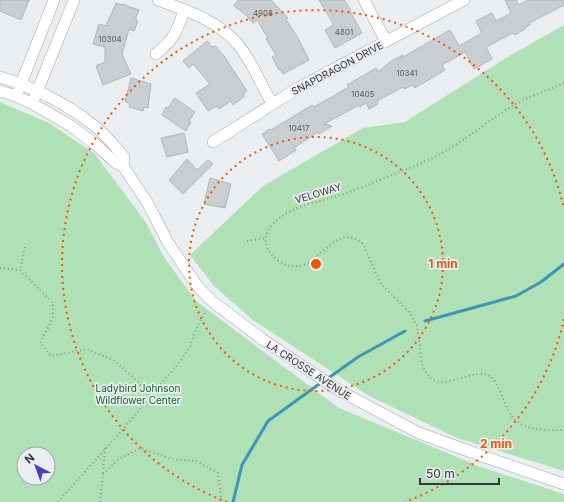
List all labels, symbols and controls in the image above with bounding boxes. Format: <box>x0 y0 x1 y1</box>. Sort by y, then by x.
house number: 4908 <box>253 8 273 18</box>
house number: 4801 <box>335 27 353 37</box>
house number: 10304 <box>98 34 122 44</box>
street label: SNAPDRAGON DRIVE <box>289 39 385 97</box>
house number: 10341 <box>396 68 418 78</box>
house number: 10405 <box>351 89 375 99</box>
house number: 10417 <box>288 123 310 133</box>
street label: VELOWAY <box>293 180 343 206</box>
text: 1 min <box>428 256 458 271</box>
centre of rings <box>309 257 323 271</box>
street label: LA CROSSE AVENUE <box>264 338 354 402</box>
park label: Ladybird Johnson Wildflower Center <box>96 382 181 406</box>
text: 2 min <box>480 436 512 451</box>
north arrow <box>16 446 56 486</box>
text: N <box>22 450 37 466</box>
scale bar <box>420 460 499 486</box>
text: 50 m <box>426 466 455 481</box>

